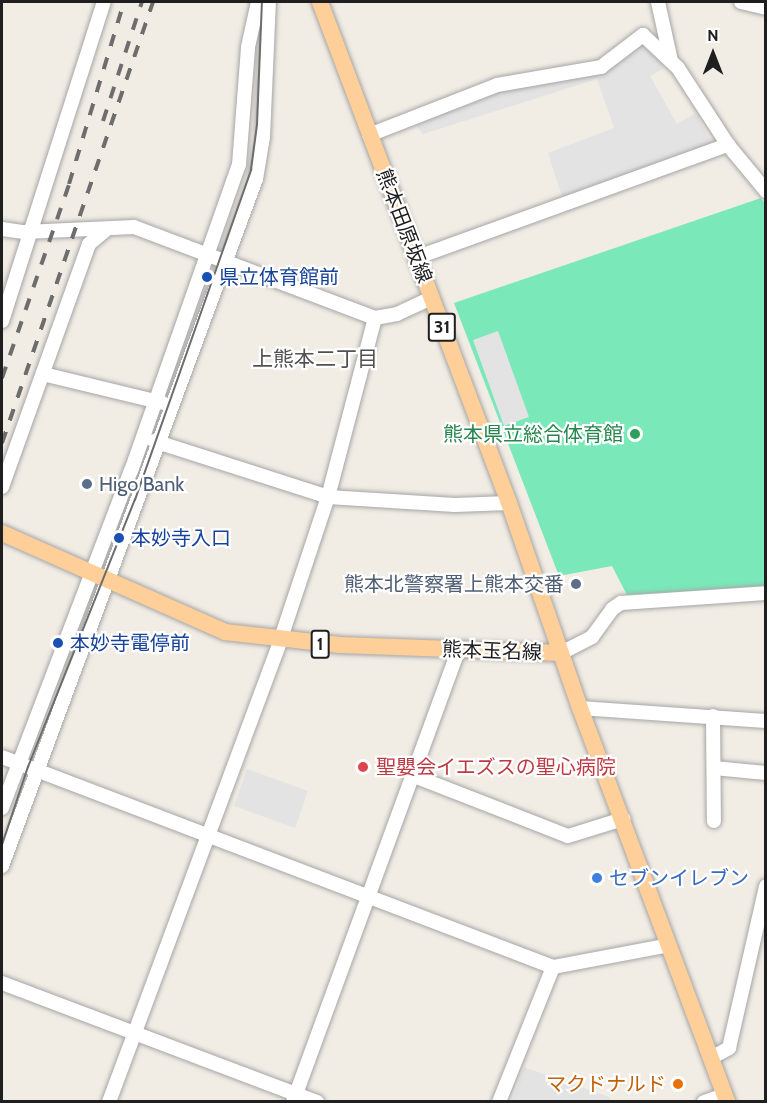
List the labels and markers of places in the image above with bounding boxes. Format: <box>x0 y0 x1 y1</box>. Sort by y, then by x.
place label: 県立体育館前 <box>219 265 339 289</box>
marker: 県立体育館前 <box>200 270 214 284</box>
place label: 熊本県立総合体育館 <box>443 422 623 446</box>
marker: 熊本県立総合体育館 <box>628 427 642 441</box>
place label: Higo Bank <box>99 472 184 496</box>
marker: Higo Bank <box>80 477 94 491</box>
place label: 本妙寺入口 <box>131 526 231 550</box>
marker: 本妙寺入口 <box>112 531 126 545</box>
place label: 熊本北警察署上熊本交番 <box>344 572 564 596</box>
marker: 熊本北警察署上熊本交番 <box>569 577 583 591</box>
place label: 本妙寺電停前 <box>70 631 190 655</box>
marker: 本妙寺電停前 <box>51 636 65 650</box>
place label: 聖嬰会イエズスの聖心病院 <box>376 755 616 779</box>
marker: 聖嬰会イエズスの聖心病院 <box>354 758 372 776</box>
place label: セブンイレブン <box>609 866 749 890</box>
marker: セブンイレブン <box>590 871 604 885</box>
place label: マクドナルド <box>546 1072 666 1096</box>
marker: マクドナルド <box>671 1077 685 1091</box>

